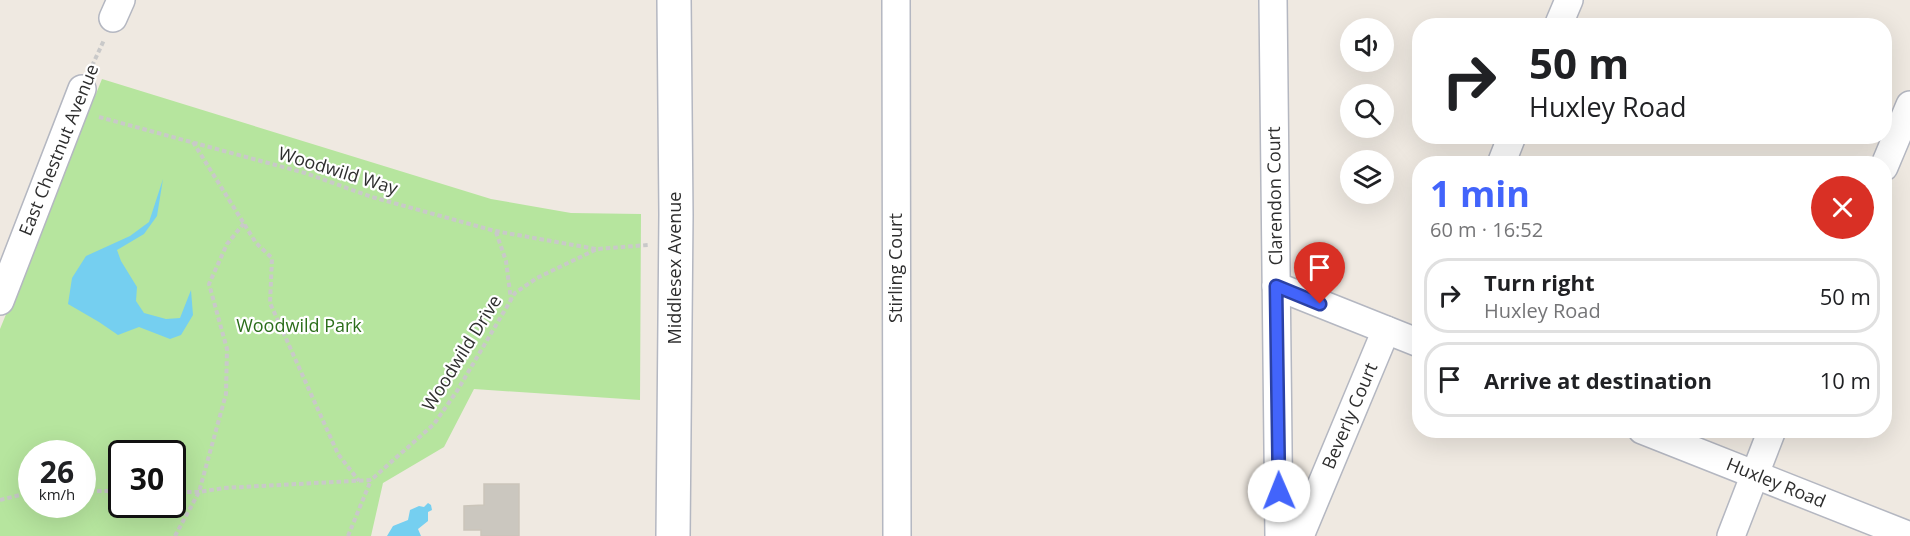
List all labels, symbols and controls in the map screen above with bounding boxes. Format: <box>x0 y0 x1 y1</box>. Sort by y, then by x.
map controls <box>1340 18 1394 204</box>
button: sound <box>1340 18 1394 72</box>
text: 50 m <box>1529 34 1629 91</box>
icon: right <box>1430 42 1508 120</box>
street label: East Chestnut Avenue <box>13 60 103 239</box>
button: search <box>1340 84 1394 138</box>
text: Huxley Road <box>1529 88 1687 125</box>
street label: Clarendon Court <box>1261 126 1287 266</box>
street label: Woodwild Way <box>276 140 402 200</box>
button: layers <box>1340 150 1394 204</box>
text: 1 min <box>1430 169 1530 218</box>
button: close <box>1811 176 1874 239</box>
street label: Middlesex Avenue <box>662 192 686 344</box>
street label: Stirling Court <box>883 213 907 323</box>
text: 60 m · 16:52 <box>1430 216 1543 243</box>
pin <box>1294 242 1345 304</box>
icon: arrive <box>1303 251 1336 284</box>
text: Turn right <box>1484 267 1595 297</box>
icon: right <box>1433 279 1466 312</box>
text: 50 m <box>1820 281 1871 311</box>
street label: Woodwild Drive <box>416 290 506 415</box>
text: Huxley Road <box>1484 297 1601 324</box>
park label: Woodwild Park <box>236 313 362 337</box>
street label: Beverly Court <box>1316 359 1382 472</box>
icon: arrive <box>1433 363 1466 396</box>
text: Arrive at destination <box>1484 365 1712 395</box>
text: 10 m <box>1820 365 1871 395</box>
speed limit sign: 30 <box>108 440 186 518</box>
text: 26 <box>40 451 74 492</box>
street label: Huxley Road <box>1723 451 1830 513</box>
position arrow <box>1247 459 1311 523</box>
text: km/h <box>39 484 75 504</box>

